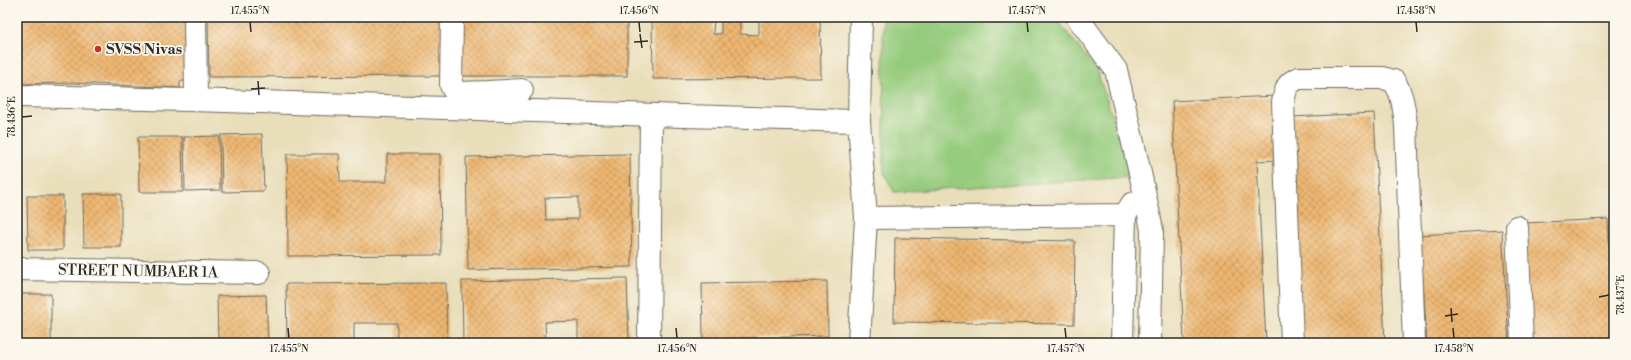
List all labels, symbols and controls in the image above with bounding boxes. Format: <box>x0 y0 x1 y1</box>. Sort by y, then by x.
text: 17.455°N <box>231 5 270 17</box>
text: 17.456°N <box>619 5 659 17</box>
text: 17.457°N <box>1008 5 1047 17</box>
text: 17.458°N <box>1396 5 1436 17</box>
place label: SVSS Nivas <box>106 40 182 59</box>
marker: SVSS Nivas <box>93 44 103 54</box>
text: 78.436°E <box>6 96 18 138</box>
street label: STREET NUMBAER 1A <box>58 261 219 282</box>
text: 78.437°E <box>1615 275 1627 315</box>
text: 17.455°N <box>270 343 309 355</box>
text: 17.456°N <box>657 343 697 355</box>
text: 17.457°N <box>1047 343 1086 355</box>
text: 17.458°N <box>1434 343 1474 355</box>

